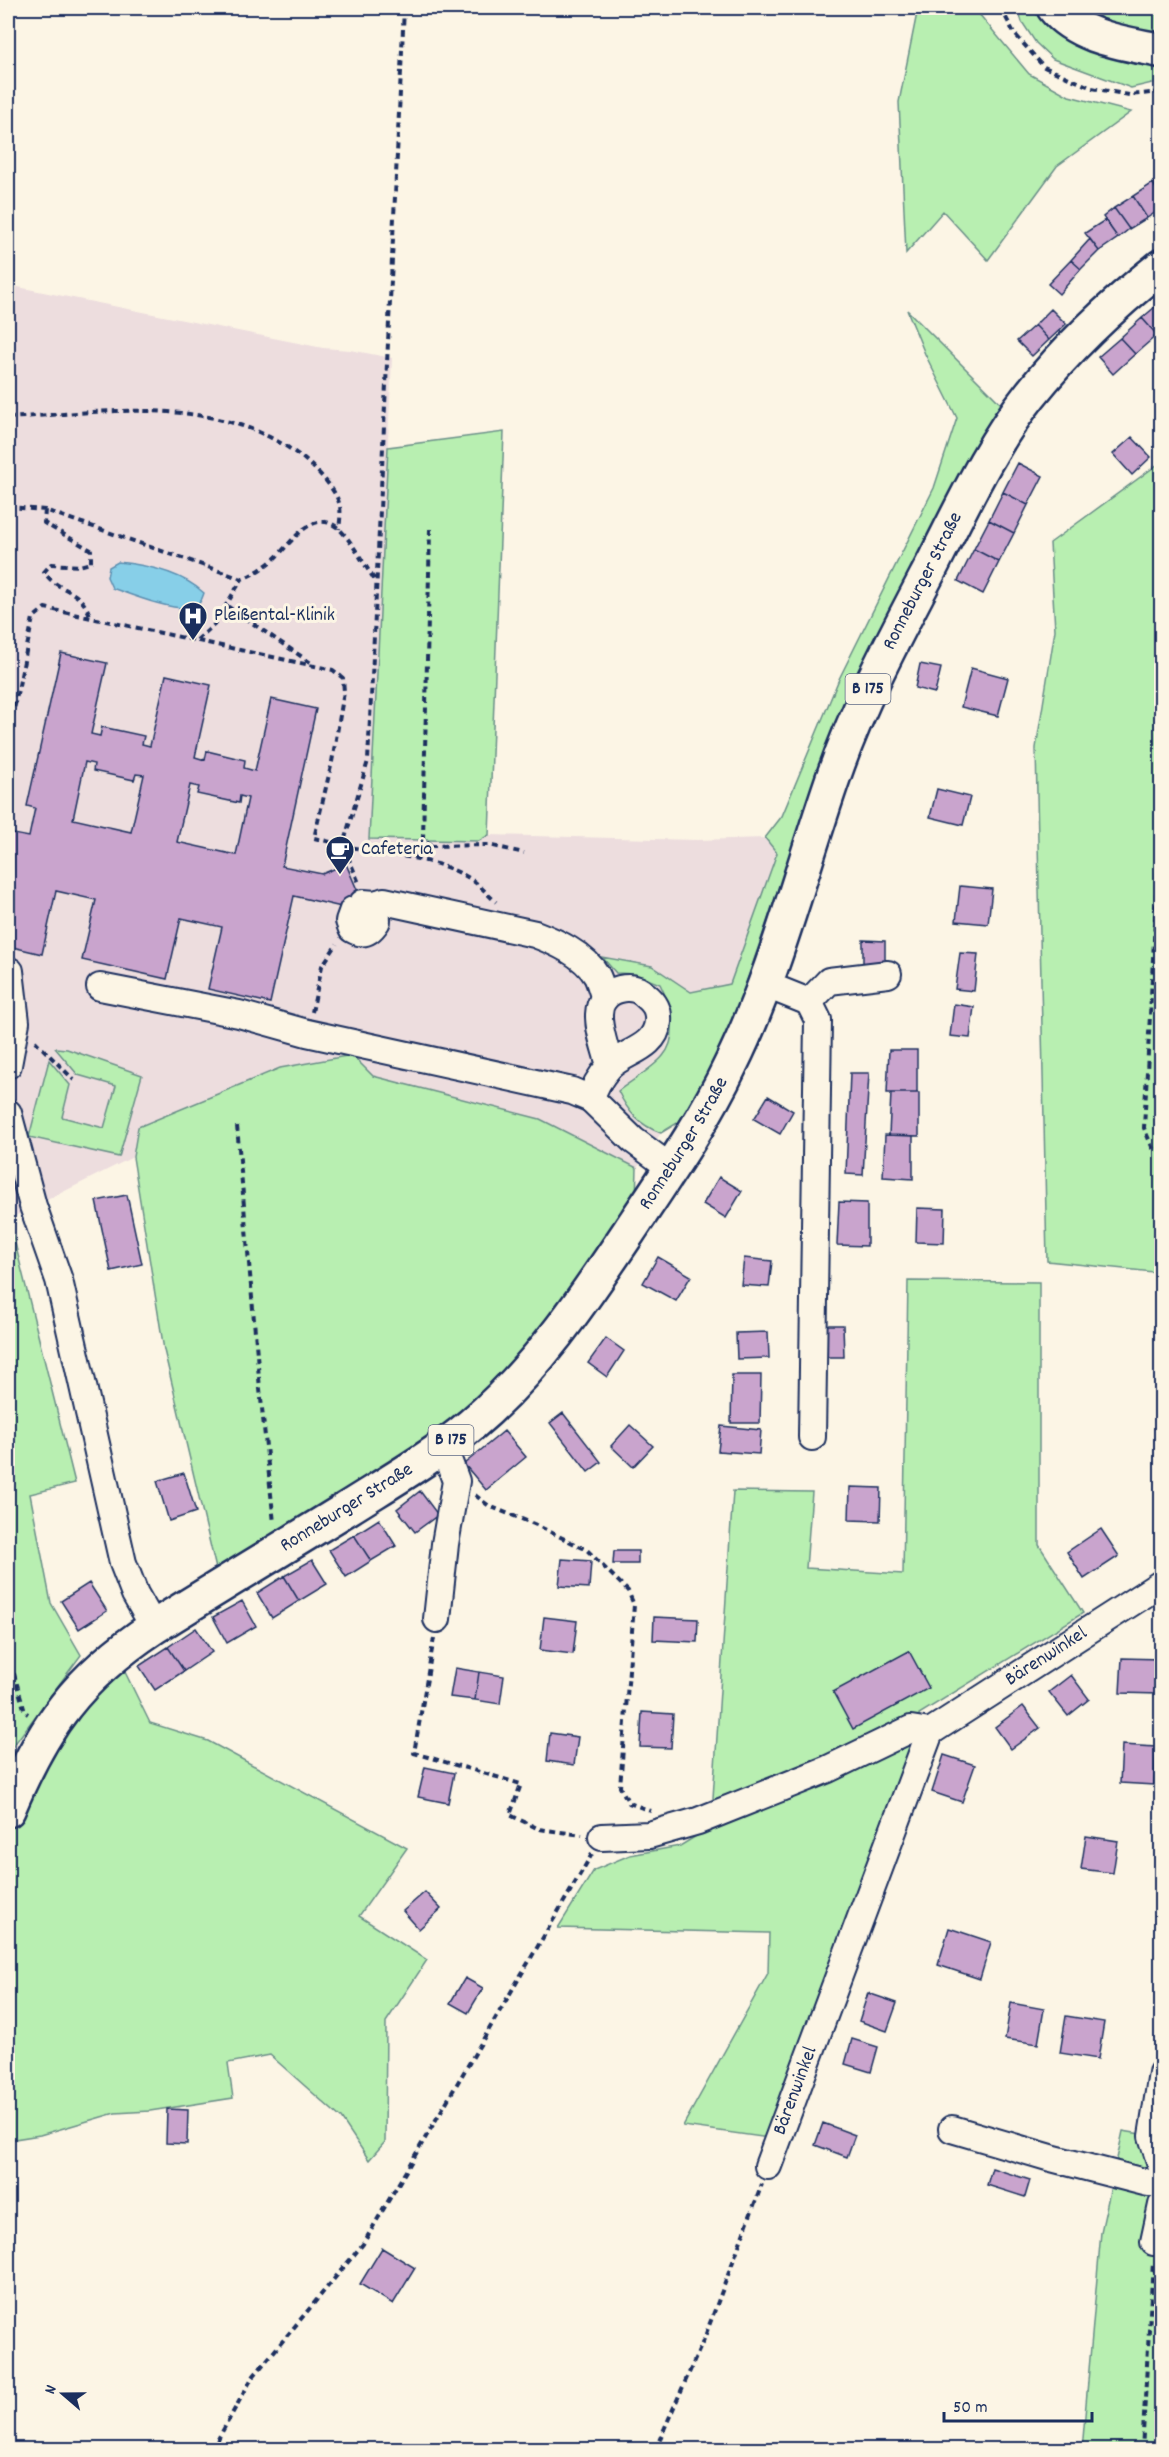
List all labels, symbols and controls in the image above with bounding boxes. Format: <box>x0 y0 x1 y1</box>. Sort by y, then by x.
street label: Ronneburger Straße <box>876 507 971 655</box>
hospital icon: Pleißental-Klinik <box>177 600 209 642</box>
place label: Pleißental-Klinik <box>214 602 335 630</box>
road number: B 175 <box>846 674 890 704</box>
cafe icon: Cafeteria <box>324 834 356 876</box>
place label: Cafeteria <box>361 836 433 864</box>
street label: Ronneburger Straße <box>633 1072 736 1216</box>
road number: B 175 <box>428 1425 474 1455</box>
street label: Ronneburger Straße <box>275 1456 419 1560</box>
street label: Bärenwinkel <box>1000 1620 1093 1694</box>
street label: Bärenwinkel <box>767 2043 825 2139</box>
north arrow <box>33 2364 93 2424</box>
text: N <box>39 2382 63 2397</box>
scale bar <box>944 2385 1092 2423</box>
text: 50 m <box>953 2396 988 2421</box>

